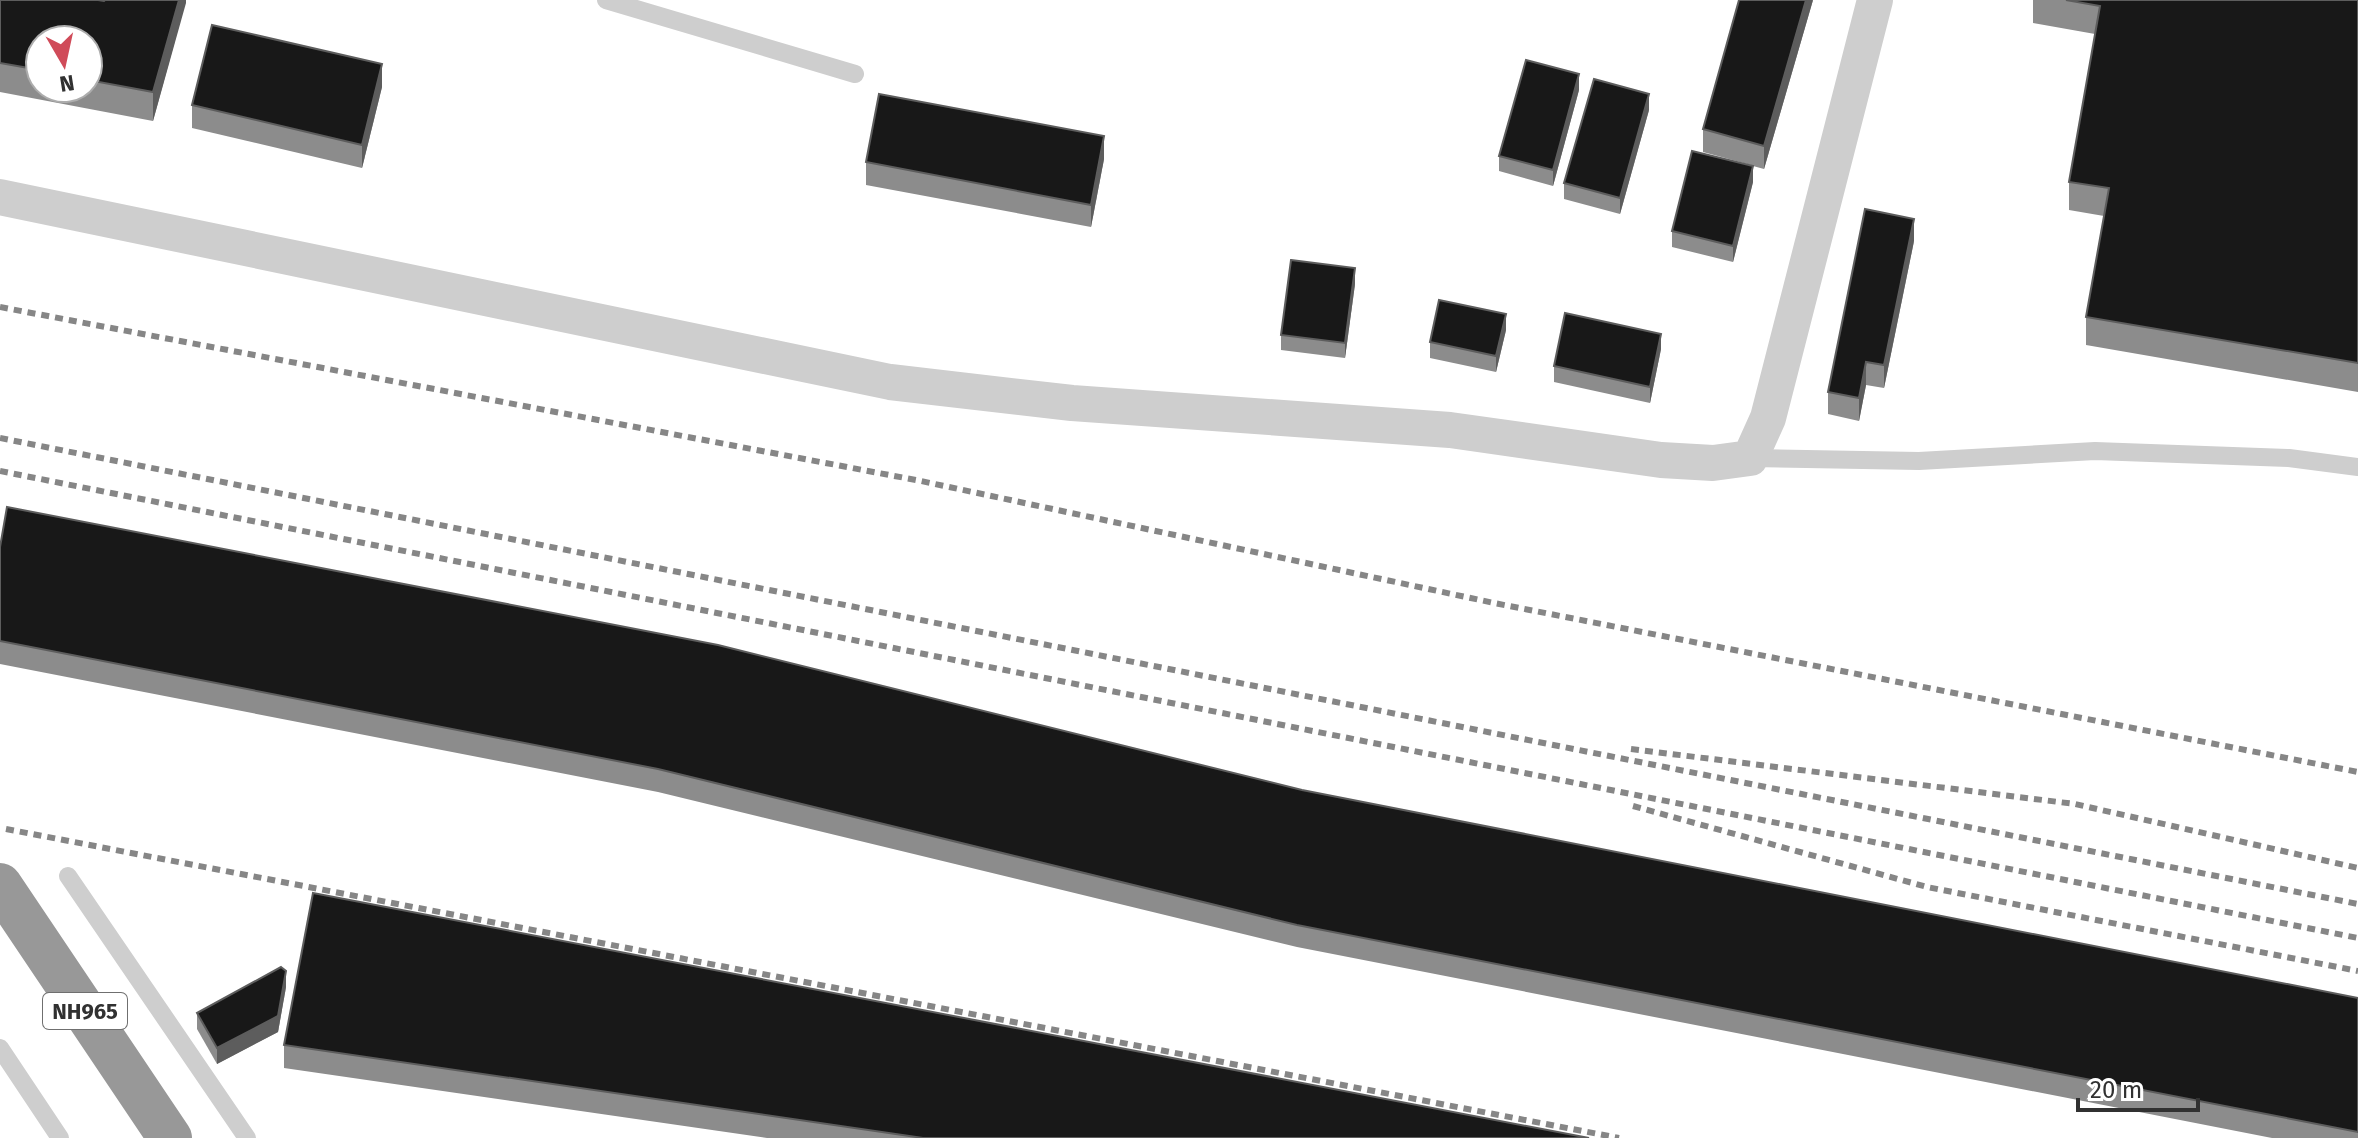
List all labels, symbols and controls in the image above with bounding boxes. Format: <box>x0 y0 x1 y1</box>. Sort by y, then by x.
north arrow <box>24 24 104 104</box>
text: N <box>58 69 76 98</box>
road number: NH965 <box>43 993 127 1029</box>
scale bar <box>2078 1062 2198 1112</box>
text: 20 m <box>2090 1076 2142 1104</box>

